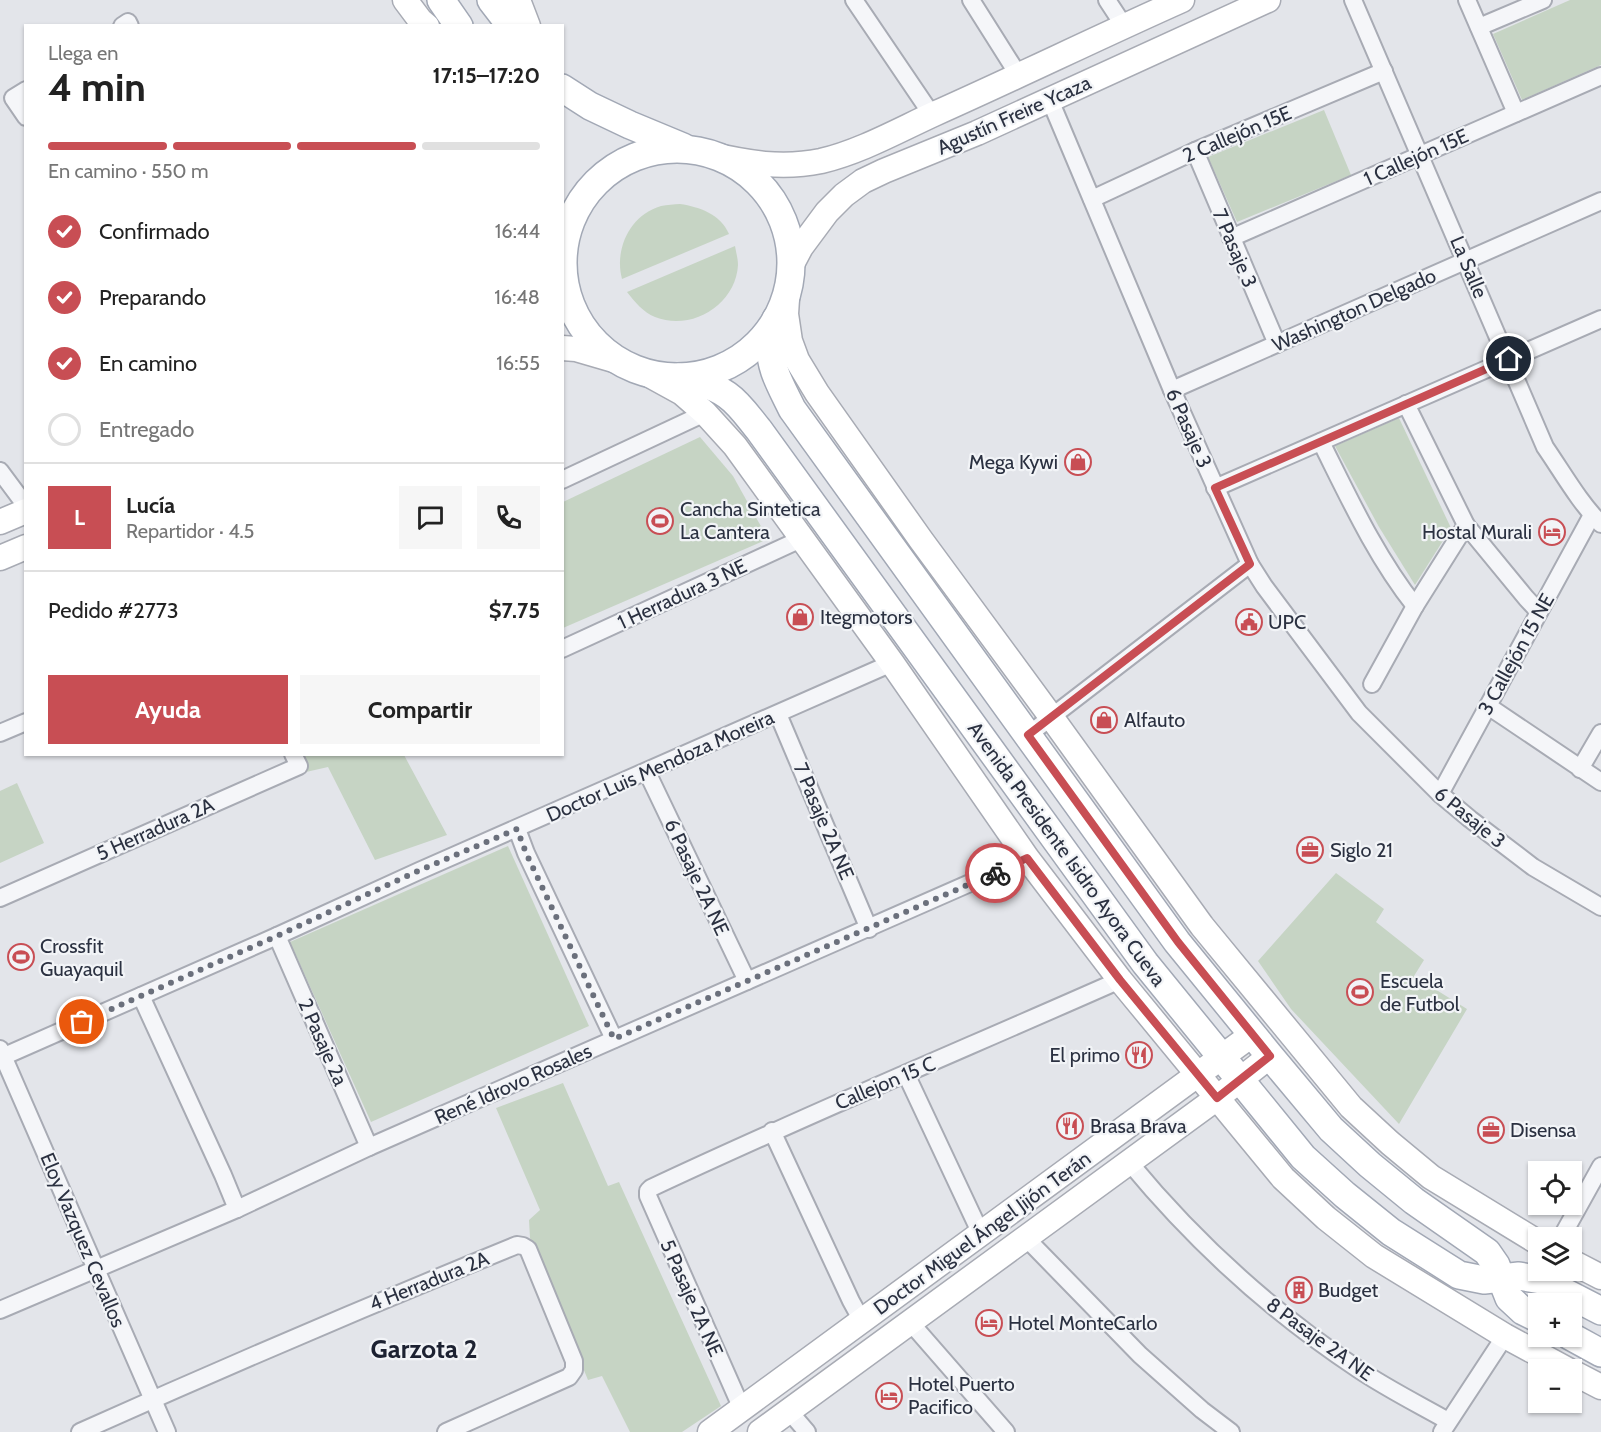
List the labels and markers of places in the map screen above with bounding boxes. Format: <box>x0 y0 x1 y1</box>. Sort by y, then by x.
pin <box>1483 333 1534 384</box>
shop icon: Mega Kywi <box>1063 447 1093 477</box>
place label: Mega Kywi <box>969 450 1058 474</box>
place label: Cancha Sintetica La Cantera <box>680 497 821 544</box>
sports icon: Cancha Sintetica La Cantera <box>645 506 675 536</box>
hotel icon: Hostal Murali <box>1537 517 1567 547</box>
place label: Hostal Murali <box>1422 520 1532 544</box>
shop icon: Itegmotors <box>785 602 815 632</box>
place label: Itegmotors <box>820 605 912 629</box>
public building icon: UPC <box>1234 607 1264 637</box>
place label: UPC <box>1268 610 1306 634</box>
shop icon: Alfauto <box>1089 705 1119 735</box>
place label: Alfauto <box>1124 708 1185 732</box>
office icon: Siglo 21 <box>1295 835 1325 865</box>
place label: Siglo 21 <box>1330 838 1393 862</box>
place label: Crossfit Guayaquil <box>40 934 123 981</box>
sports icon: Crossfit Guayaquil <box>6 942 36 972</box>
place label: Escuela de Futbol <box>1380 969 1460 1016</box>
sports icon: Escuela de Futbol <box>1345 977 1375 1007</box>
pin <box>56 996 107 1047</box>
restaurant icon: El primo <box>1124 1040 1154 1070</box>
place label: El primo <box>1049 1043 1120 1067</box>
restaurant icon: Brasa Brava <box>1055 1111 1085 1141</box>
place label: Brasa Brava <box>1090 1114 1187 1138</box>
office icon: Disensa <box>1476 1115 1506 1145</box>
place label: Disensa <box>1510 1118 1577 1142</box>
building icon: Budget <box>1284 1275 1314 1305</box>
place label: Budget <box>1318 1278 1379 1302</box>
hotel icon: Hotel MonteCarlo <box>974 1308 1004 1338</box>
place label: Hotel MonteCarlo <box>1008 1311 1157 1335</box>
place label: Hotel Puerto Pacifico <box>908 1372 1015 1419</box>
hotel icon: Hotel Puerto Pacifico <box>874 1381 904 1411</box>

